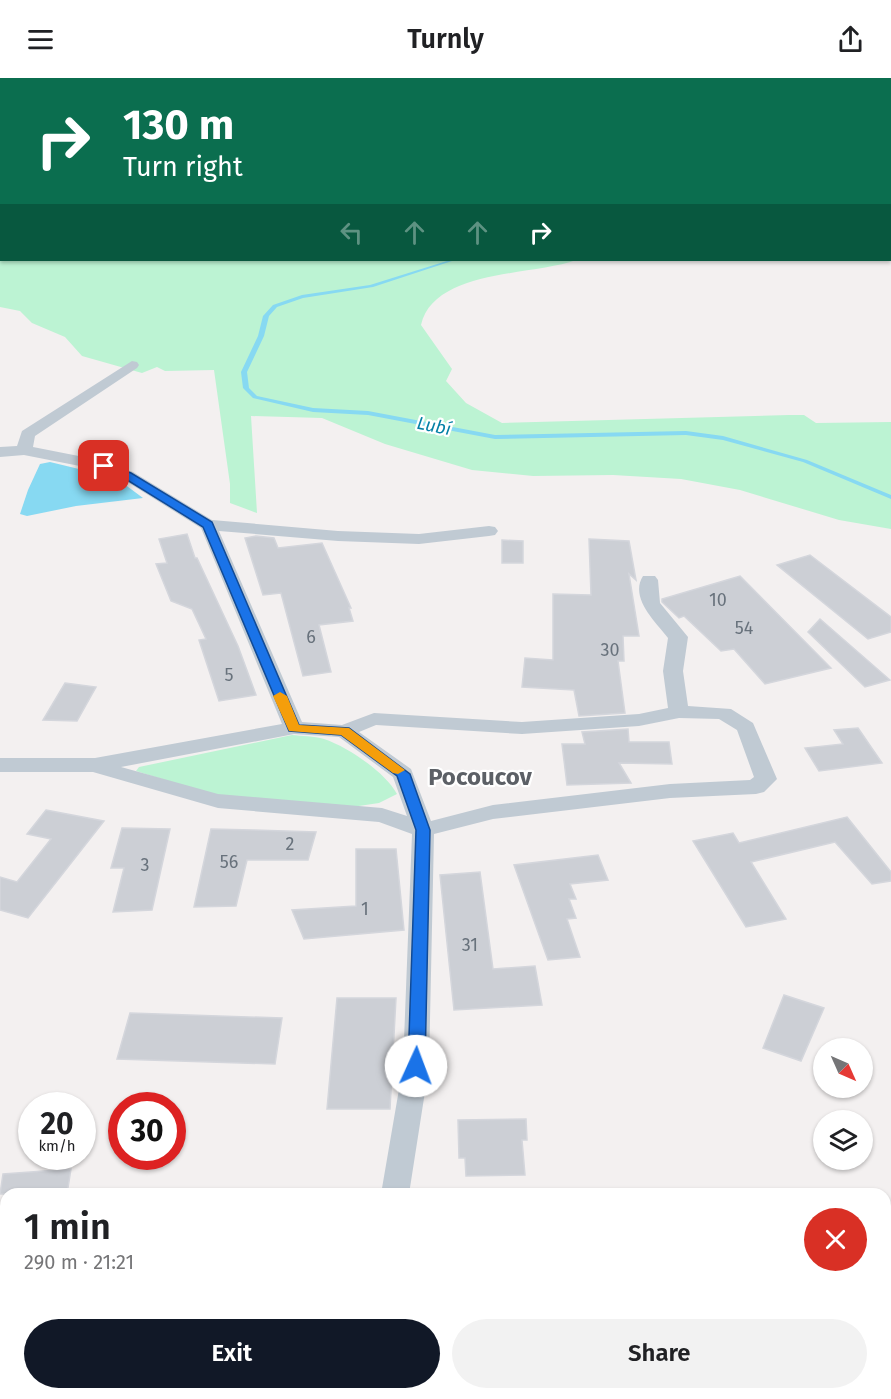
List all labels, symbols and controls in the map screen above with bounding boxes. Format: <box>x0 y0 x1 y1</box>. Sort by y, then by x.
icon: menu <box>24 23 57 56</box>
text: Turnly <box>407 23 484 55</box>
icon: share <box>834 23 867 56</box>
text: 130 m <box>123 100 234 150</box>
icon: right <box>24 102 102 180</box>
text: Turn right <box>123 151 243 183</box>
icon: left <box>335 216 368 249</box>
icon: ahead <box>398 216 431 249</box>
icon: ahead <box>461 216 494 249</box>
icon: right <box>524 216 557 249</box>
water label: Lubí <box>415 412 454 440</box>
pin <box>78 440 129 491</box>
icon: arrive <box>87 449 120 482</box>
house number: 10 <box>709 589 727 611</box>
house number: 54 <box>735 617 754 639</box>
house number: 6 <box>306 626 316 648</box>
house number: 30 <box>600 639 620 661</box>
house number: 5 <box>224 664 234 686</box>
district label: Pocoucov <box>428 763 532 791</box>
house number: 2 <box>286 833 295 855</box>
house number: 56 <box>220 851 238 873</box>
house number: 3 <box>141 854 149 876</box>
house number: 1 <box>361 898 369 920</box>
house number: 31 <box>462 934 478 956</box>
position arrow <box>384 1034 448 1098</box>
north arrow <box>813 1038 873 1098</box>
map controls <box>813 1038 873 1170</box>
speed limit sign: 30 <box>108 1092 186 1170</box>
text: 20 <box>40 1106 74 1142</box>
button: layers <box>813 1110 873 1170</box>
text: km/h <box>38 1137 76 1155</box>
text: 1 min <box>24 1205 111 1249</box>
button: close <box>804 1208 867 1271</box>
text: 290 m · 21:21 <box>24 1250 134 1274</box>
button: Exit <box>24 1319 440 1388</box>
button: Share <box>452 1319 867 1388</box>

